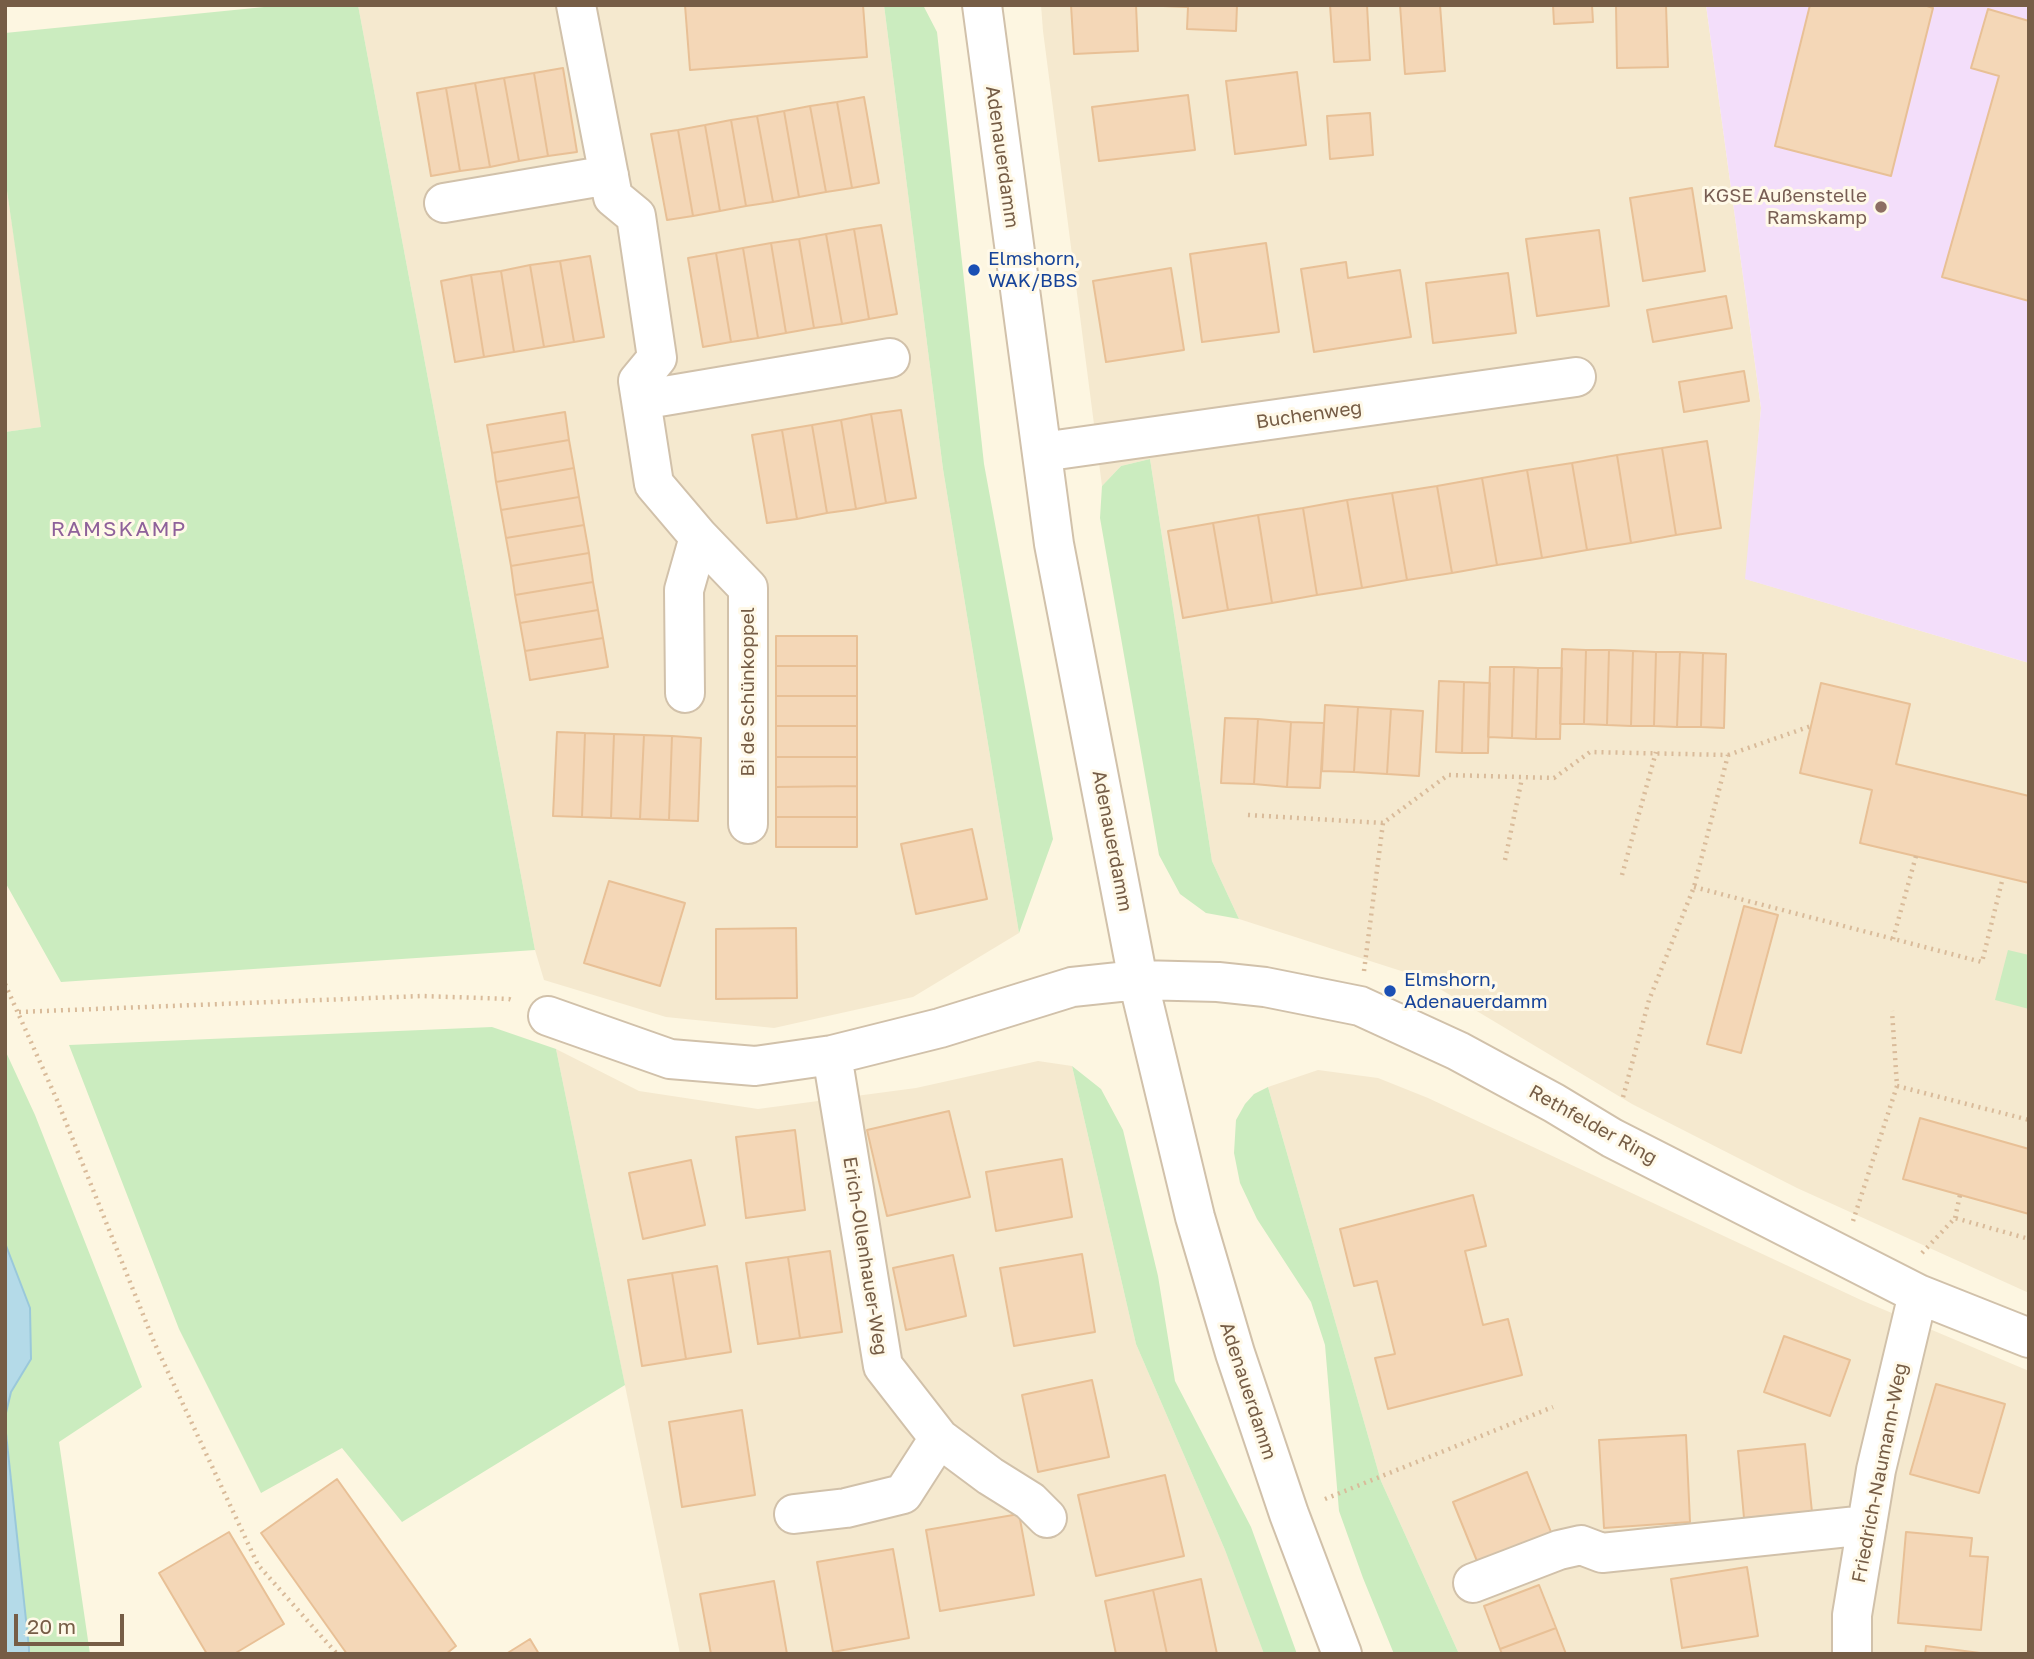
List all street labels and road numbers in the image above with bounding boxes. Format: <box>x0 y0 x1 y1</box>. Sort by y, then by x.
street label: Adenauerdamm <box>981 84 1023 230</box>
street label: Buchenweg <box>1255 396 1363 434</box>
street label: Bi de Schünkoppel <box>737 607 759 777</box>
street label: Adenauerdamm <box>1087 768 1137 914</box>
street label: Rethfelder Ring <box>1525 1080 1661 1170</box>
street label: Erich-Ollenhauer-Weg <box>838 1155 892 1357</box>
street label: Adenauerdamm <box>1215 1319 1281 1463</box>
street label: Friedrich-Naumann-Weg <box>1848 1361 1912 1585</box>

